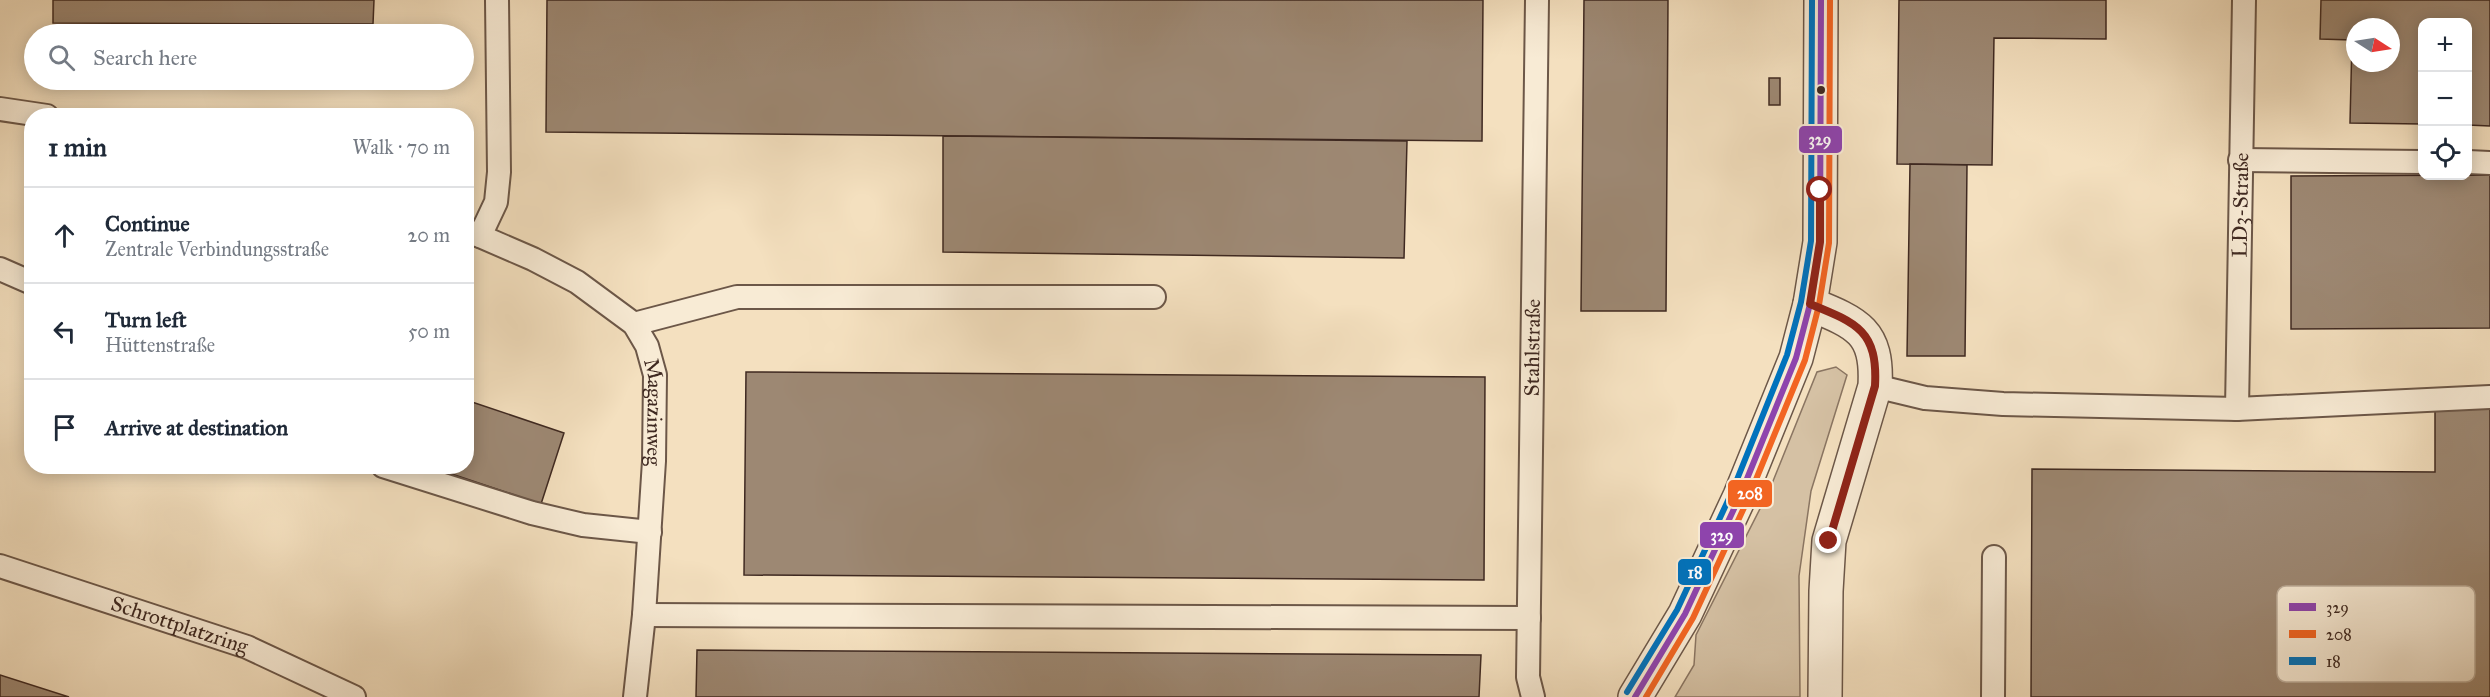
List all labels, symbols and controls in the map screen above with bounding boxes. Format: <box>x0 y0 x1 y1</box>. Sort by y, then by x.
north arrow <box>2346 18 2400 72</box>
map controls <box>2418 18 2472 180</box>
button: + <box>2418 18 2472 72</box>
search box <box>24 24 474 90</box>
icon: search <box>45 41 78 74</box>
text: Search here <box>93 44 197 71</box>
button: − <box>2418 72 2472 126</box>
unlabelled marker <box>1815 84 1827 96</box>
line badge: 329 <box>1798 125 1843 154</box>
button: locate <box>2418 126 2472 180</box>
text: 329 <box>1809 130 1831 150</box>
text: 1 min <box>48 131 107 163</box>
text: Walk · 70 m <box>352 135 450 159</box>
street label: LD3-Straße <box>2227 152 2254 258</box>
route start <box>1806 176 1832 202</box>
text: Continue <box>105 210 190 237</box>
icon: ahead <box>48 219 81 252</box>
text: 20 m <box>407 223 450 247</box>
text: Zentrale Verbindungsstraße <box>105 237 329 261</box>
street label: Stahlstraße <box>1519 299 1546 396</box>
text: Turn left <box>105 306 187 333</box>
icon: left <box>48 315 81 348</box>
text: 50 m <box>408 319 450 343</box>
text: Hüttenstraße <box>105 333 215 357</box>
street label: Magazinweg <box>638 355 669 466</box>
icon: arrive <box>48 411 81 444</box>
text: Arrive at destination <box>105 414 288 441</box>
line badge: 208 <box>1727 479 1773 508</box>
text: 208 <box>1737 484 1763 503</box>
line badge: 329 <box>1699 521 1745 549</box>
text: 329 <box>1711 526 1733 546</box>
route end <box>1815 527 1841 553</box>
line badge: 18 <box>1677 558 1712 586</box>
text: 18 <box>1688 563 1702 582</box>
legend <box>2277 586 2475 682</box>
street label: Schrottplatzring <box>108 590 252 660</box>
text: 329 <box>2326 598 2349 617</box>
text: 208 <box>2326 625 2352 644</box>
text: 18 <box>2326 652 2341 671</box>

